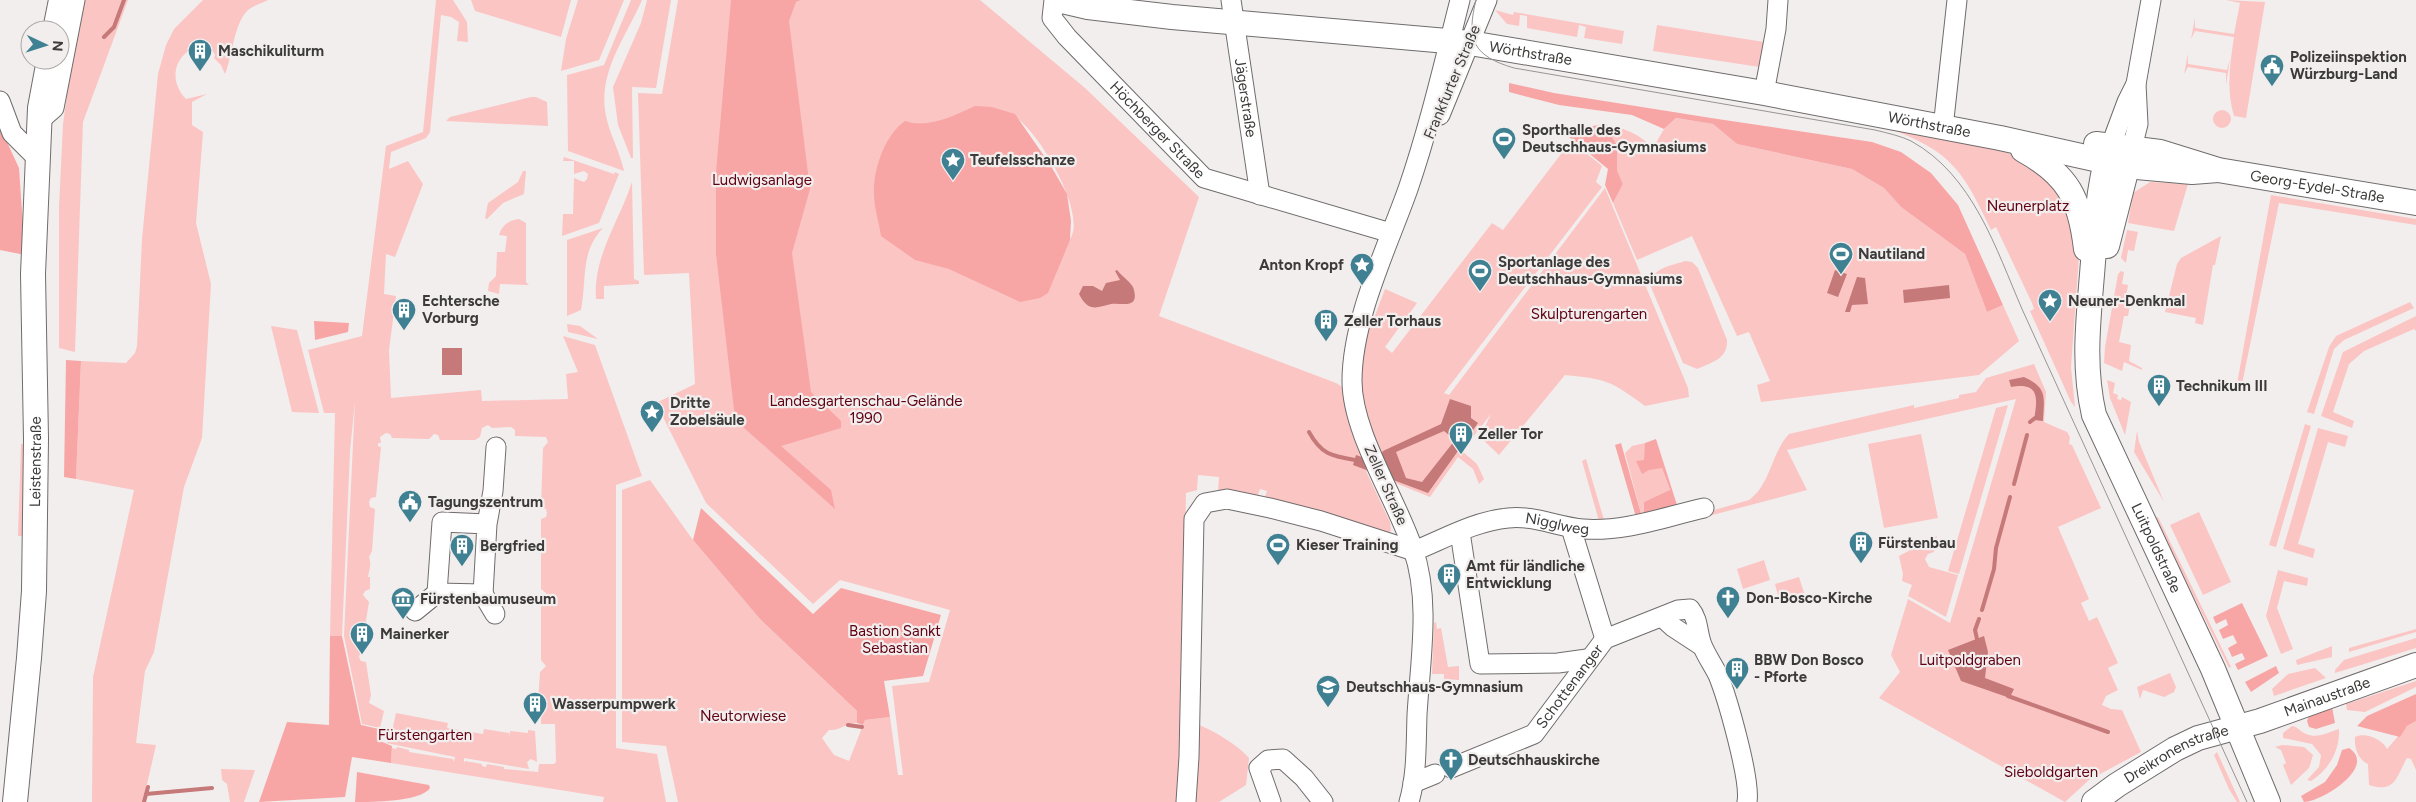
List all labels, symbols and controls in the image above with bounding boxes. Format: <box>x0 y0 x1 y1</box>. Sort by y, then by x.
north arrow <box>20 20 70 70</box>
street label: Frankfurter Straße <box>1420 22 1484 142</box>
street label: Wörthstraße <box>1488 37 1573 69</box>
building icon: Maschikuliturm <box>187 38 213 72</box>
text: N <box>49 40 66 52</box>
place label: Maschikuliturm <box>218 42 324 60</box>
place label: Polizeiinspektion Würzburg-Land <box>2290 48 2407 83</box>
public building icon: Polizeiinspektion Würzburg-Land <box>2259 53 2285 87</box>
street label: Jägerstraße <box>1231 57 1260 139</box>
street label: Höchberger Straße <box>1106 78 1209 182</box>
street label: Wörthstraße <box>1886 108 1972 141</box>
place label: Sporthalle des Deutschhaus-Gymnasiums <box>1522 121 1706 156</box>
sports icon: Sporthalle des Deutschhaus-Gymnasiums <box>1491 126 1517 160</box>
place icon: Teufelsschanze <box>940 147 966 181</box>
place label: Teufelsschanze <box>970 151 1076 169</box>
street label: Georg-Eydel-Straße <box>2249 167 2386 207</box>
park label: Ludwigsanlage <box>712 171 812 189</box>
park label: Neunerplatz <box>1987 197 2069 215</box>
sports icon: Nautiland <box>1828 241 1854 275</box>
place label: Nautiland <box>1858 245 1925 263</box>
place icon: Anton Kropf <box>1349 252 1375 286</box>
place label: Sportanlage des Deutschhaus-Gymnasiums <box>1498 253 1682 288</box>
place label: Anton Kropf <box>1259 256 1344 274</box>
sports icon: Sportanlage des Deutschhaus-Gymnasiums <box>1467 258 1493 292</box>
place icon: Neuner-Denkmal <box>2037 288 2063 322</box>
place label: Echtersche Vorburg <box>422 292 500 327</box>
place label: Neuner-Denkmal <box>2068 292 2185 310</box>
building icon: Echtersche Vorburg <box>391 297 417 331</box>
park label: Skulpturengarten <box>1531 305 1647 323</box>
building icon: Zeller Torhaus <box>1313 308 1339 342</box>
place label: Zeller Torhaus <box>1344 312 1441 330</box>
building icon: Technikum III <box>2146 373 2172 407</box>
place label: Technikum III <box>2176 377 2268 395</box>
park label: Landesgartenschau-Gelände 1990 <box>769 392 963 427</box>
place label: Dritte Zobelsäule <box>670 394 745 429</box>
place icon: Dritte Zobelsäule <box>639 399 665 433</box>
street label: Leistenstraße <box>26 416 45 507</box>
building icon: Zeller Tor <box>1448 421 1474 455</box>
place label: Zeller Tor <box>1478 425 1543 443</box>
street label: Zeller Straße <box>1360 442 1412 528</box>
public building icon: Tagungszentrum <box>397 489 423 523</box>
place label: Tagungszentrum <box>428 493 543 511</box>
street label: Luitpoldstraße <box>2127 500 2185 596</box>
street label: Nigglweg <box>1524 509 1590 538</box>
building icon: Fürstenbau <box>1848 530 1874 564</box>
sports icon: Kieser Training <box>1265 532 1291 566</box>
building icon: Bergfried <box>449 533 475 567</box>
place label: Fürstenbau <box>1878 534 1956 552</box>
place label: Kieser Training <box>1296 536 1399 554</box>
place label: Bergfried <box>480 537 545 555</box>
place label: Amt für ländliche Entwicklung <box>1466 557 1585 592</box>
building icon: Amt für ländliche Entwicklung <box>1436 562 1462 596</box>
church icon: Don-Bosco-Kirche <box>1715 585 1741 619</box>
museum icon: Fürstenbaumuseum <box>390 586 416 620</box>
place label: Don-Bosco-Kirche <box>1746 589 1873 607</box>
place label: Fürstenbaumuseum <box>420 590 556 608</box>
building icon: Mainerker <box>349 621 375 655</box>
park label: Bastion Sankt Sebastian <box>849 622 941 657</box>
place label: Mainerker <box>380 625 449 643</box>
street label: Schottenanger <box>1532 641 1607 732</box>
place label: BBW Don Bosco - Pforte <box>1754 651 1864 686</box>
park label: Luitpoldgraben <box>1919 651 2021 669</box>
building icon: BBW Don Bosco - Pforte <box>1724 656 1750 690</box>
street label: Mainaustraße <box>2282 673 2373 721</box>
school or university icon: Deutschhaus-Gymnasium <box>1315 674 1341 708</box>
place label: Deutschhaus-Gymnasium <box>1346 678 1523 696</box>
building icon: Wasserpumpwerk <box>522 691 548 725</box>
place label: Wasserpumpwerk <box>552 695 676 713</box>
park label: Neutorwiese <box>700 707 786 725</box>
street label: Dreikronenstraße <box>2121 721 2231 787</box>
park label: Fürstengarten <box>378 726 472 744</box>
church icon: Deutschhauskirche <box>1438 747 1464 781</box>
place label: Deutschhauskirche <box>1468 751 1601 769</box>
park label: Sieboldgarten <box>2004 763 2098 781</box>

